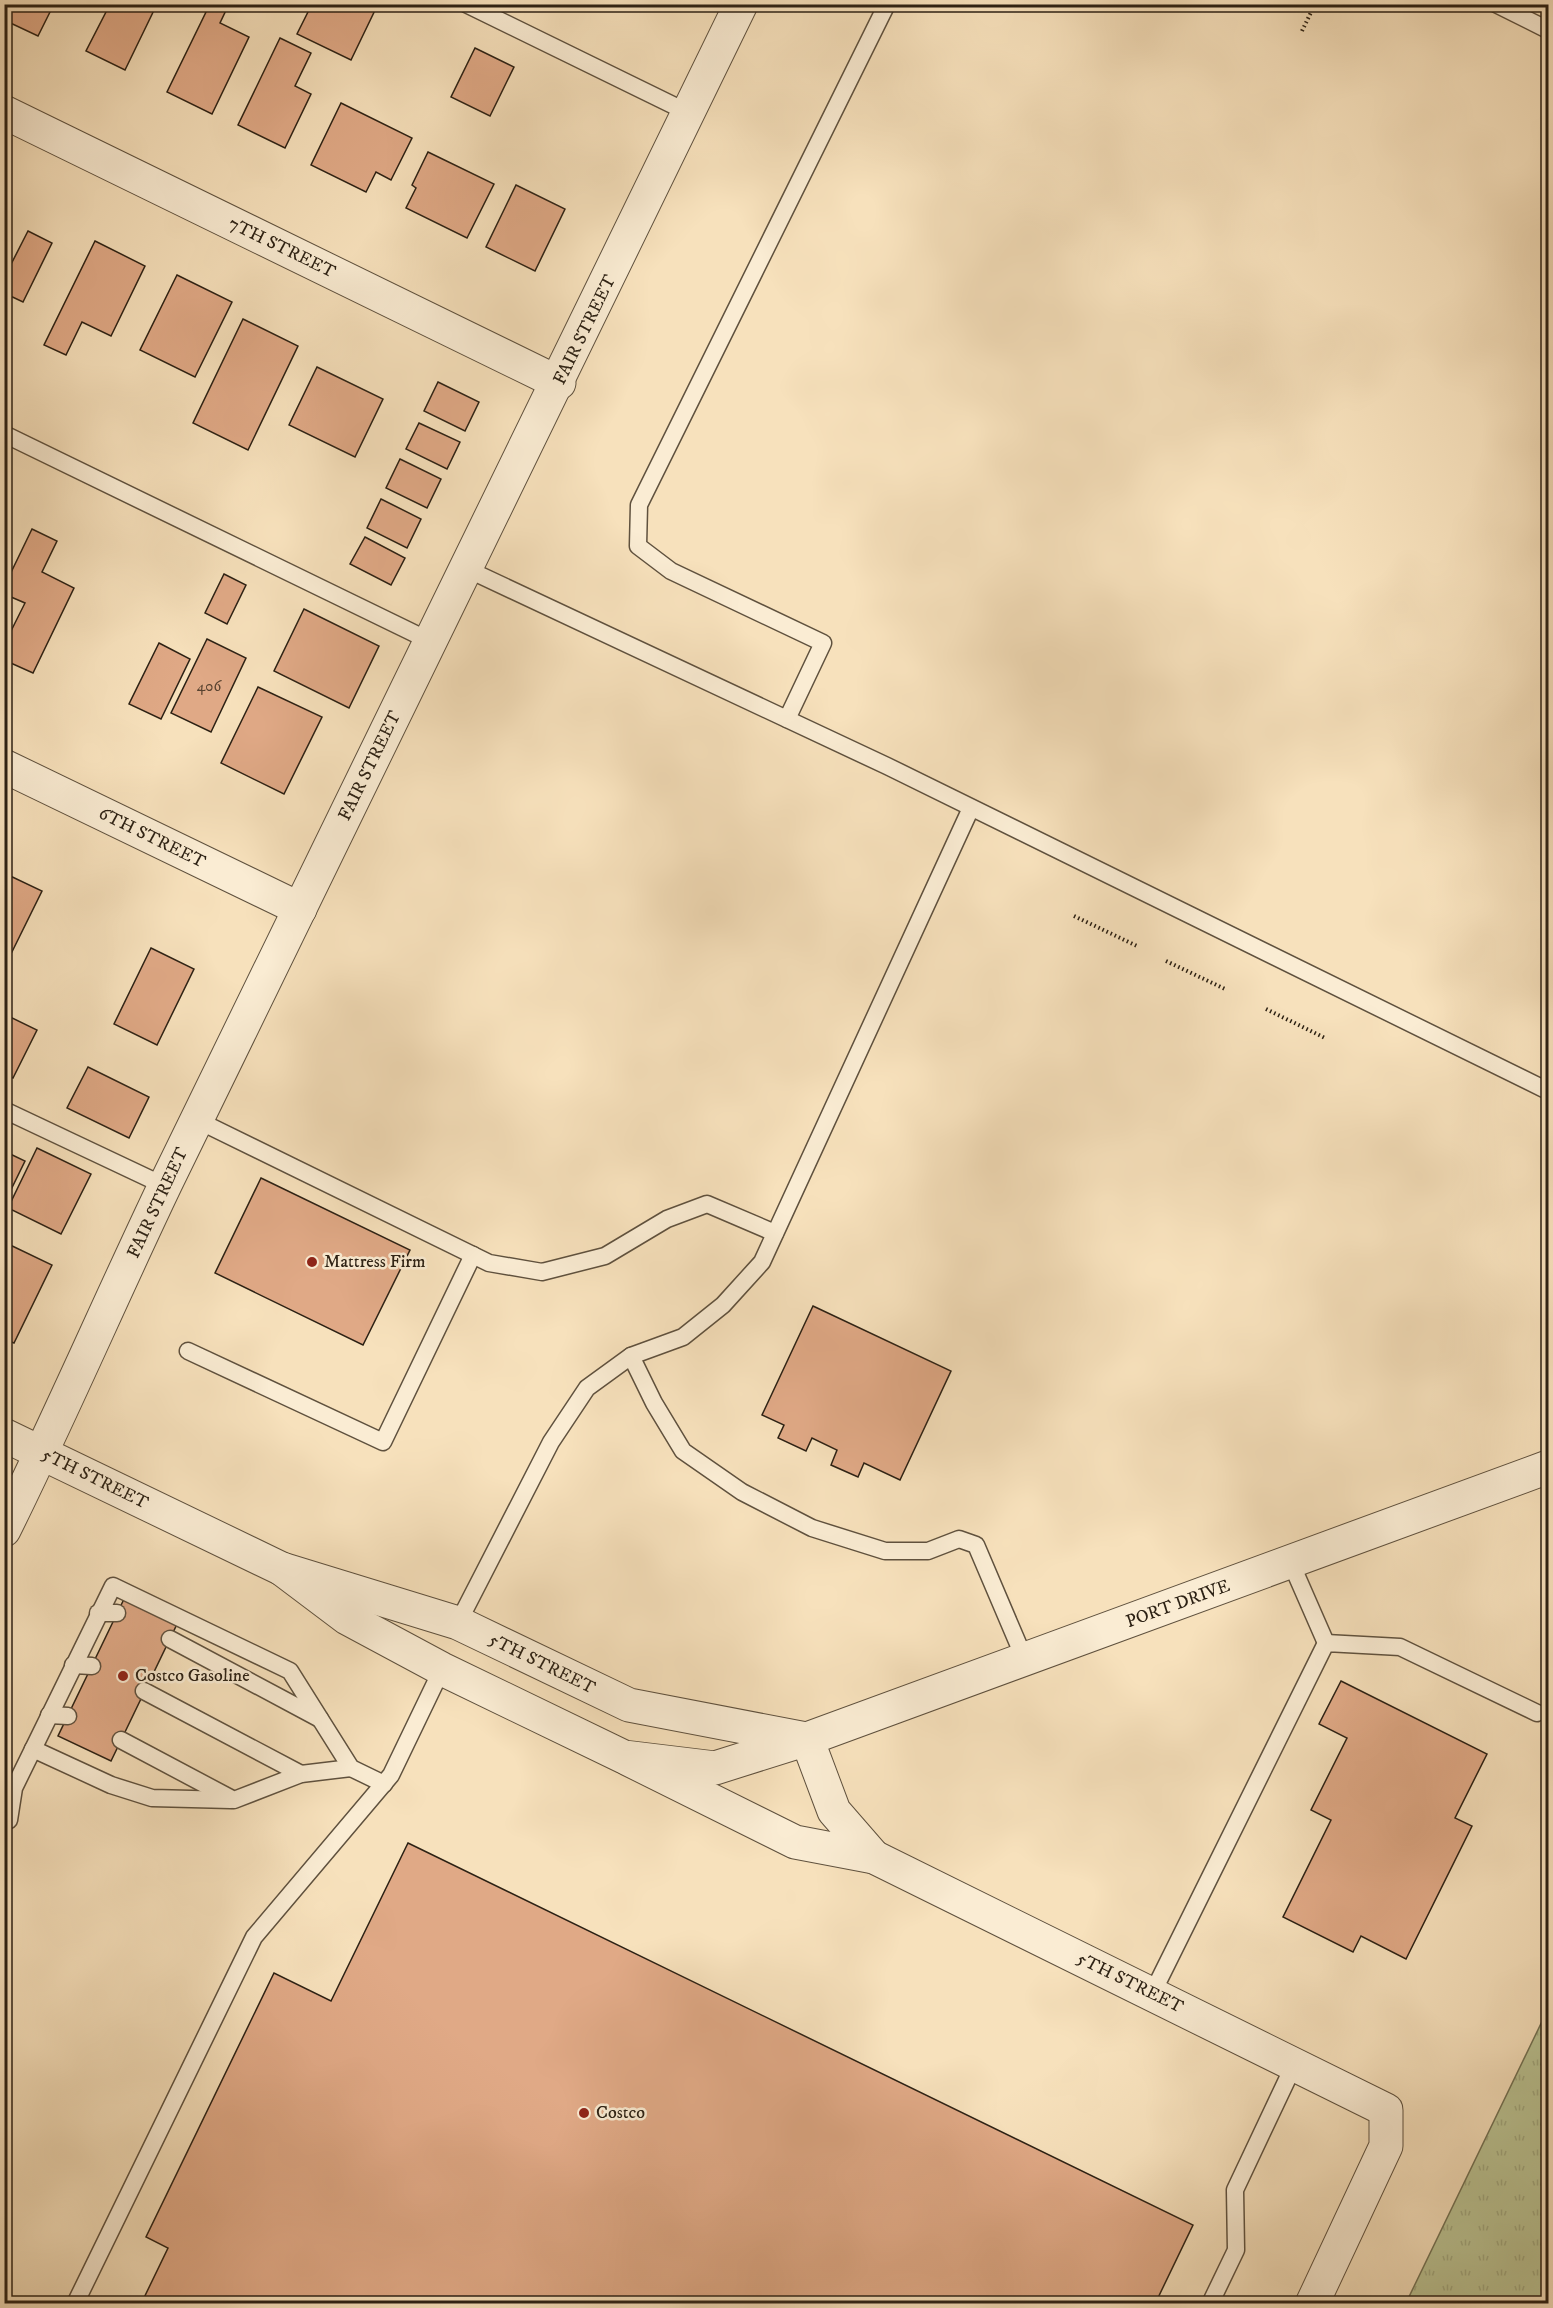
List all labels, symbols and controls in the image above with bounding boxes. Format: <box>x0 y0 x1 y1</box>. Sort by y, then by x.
street label: 7TH STREET <box>225 213 339 284</box>
street label: FAIR STREET <box>549 271 621 388</box>
house number: 406 <box>197 677 222 696</box>
street label: FAIR STREET <box>334 707 406 824</box>
street label: 6TH STREET <box>95 803 209 874</box>
street label: FAIR STREET <box>123 1144 193 1262</box>
place label: Mattress Firm <box>324 1251 426 1273</box>
marker: Mattress Firm <box>305 1255 319 1269</box>
street label: 5TH STREET <box>38 1444 152 1514</box>
street label: PORT DRIVE <box>1123 1575 1233 1633</box>
street label: 5TH STREET <box>485 1629 599 1699</box>
place label: Costco Gasoline <box>135 1665 250 1687</box>
marker: Costco Gasoline <box>116 1669 130 1683</box>
street label: 5TH STREET <box>1073 1948 1187 2018</box>
place label: Costco <box>596 2102 645 2124</box>
marker: Costco <box>577 2106 591 2120</box>

